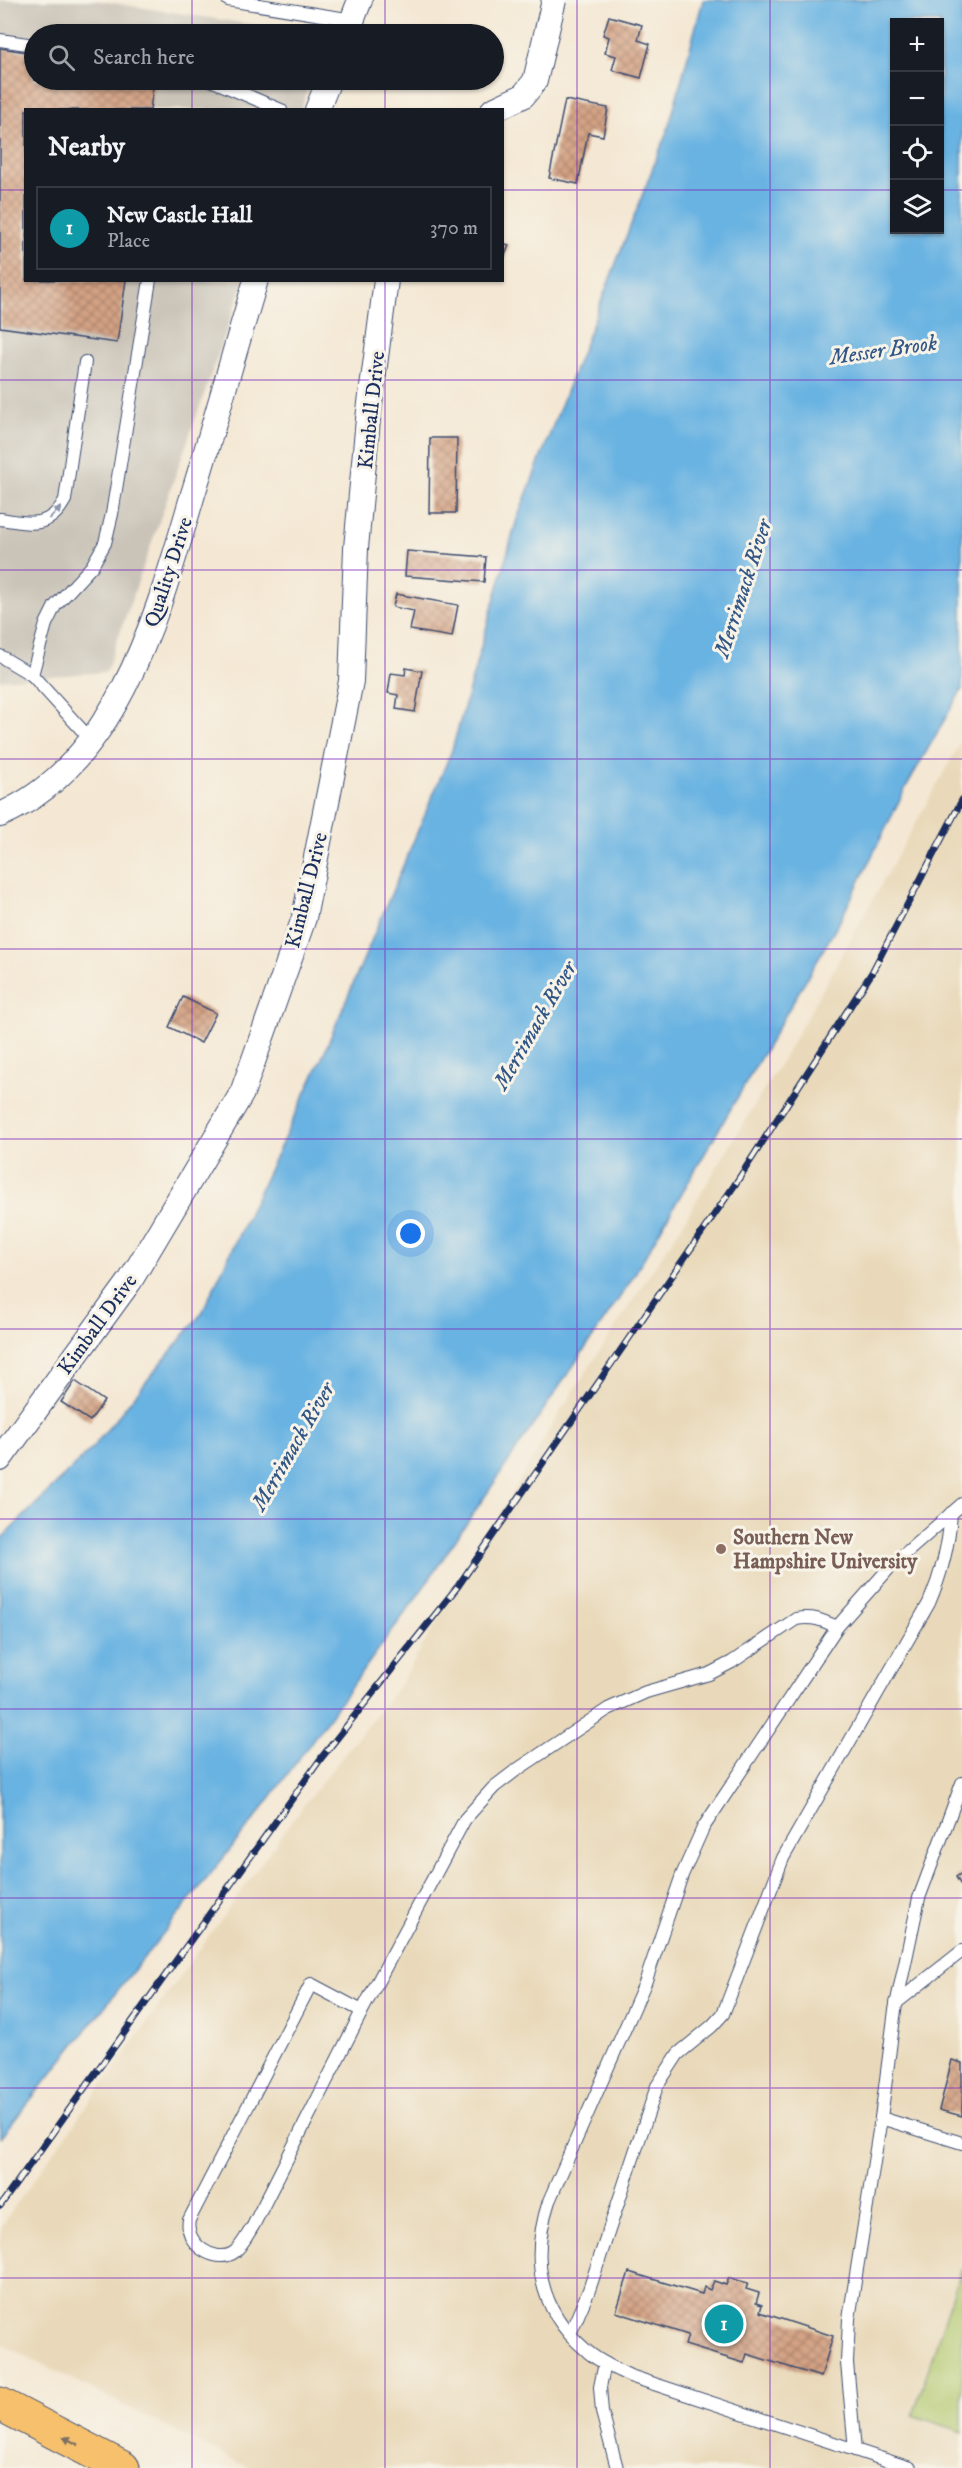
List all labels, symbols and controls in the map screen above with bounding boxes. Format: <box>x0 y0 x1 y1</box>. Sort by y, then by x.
map controls <box>890 18 944 234</box>
button: + <box>890 18 944 72</box>
search box <box>24 24 504 90</box>
icon: search <box>45 41 78 74</box>
text: Search here <box>93 44 195 71</box>
button: − <box>890 72 944 126</box>
button: locate <box>890 126 944 180</box>
text: Nearby <box>48 131 125 164</box>
button: layers <box>890 180 944 234</box>
text: New Castle Hall <box>107 202 252 229</box>
text: 1 <box>66 216 73 241</box>
text: 370 m <box>430 216 478 241</box>
text: Place <box>107 229 150 254</box>
water label: Messer Brook <box>826 329 940 372</box>
street label: Kimball Drive <box>353 350 391 470</box>
one-way arrow <box>47 507 61 521</box>
street label: Quality Drive <box>139 514 199 631</box>
water label: Merrimack River <box>708 514 779 663</box>
street label: Kimball Drive <box>280 829 334 951</box>
water label: Merrimack River <box>487 955 584 1096</box>
your location <box>396 1219 425 1248</box>
street label: Kimball Drive <box>52 1269 143 1380</box>
water label: Merrimack River <box>245 1376 342 1517</box>
place label: Southern New Hampshire University <box>733 1525 918 1575</box>
marker: Southern New Hampshire University <box>714 1542 728 1556</box>
pin: 1 <box>704 2302 744 2346</box>
one-way arrow <box>62 2436 79 2446</box>

